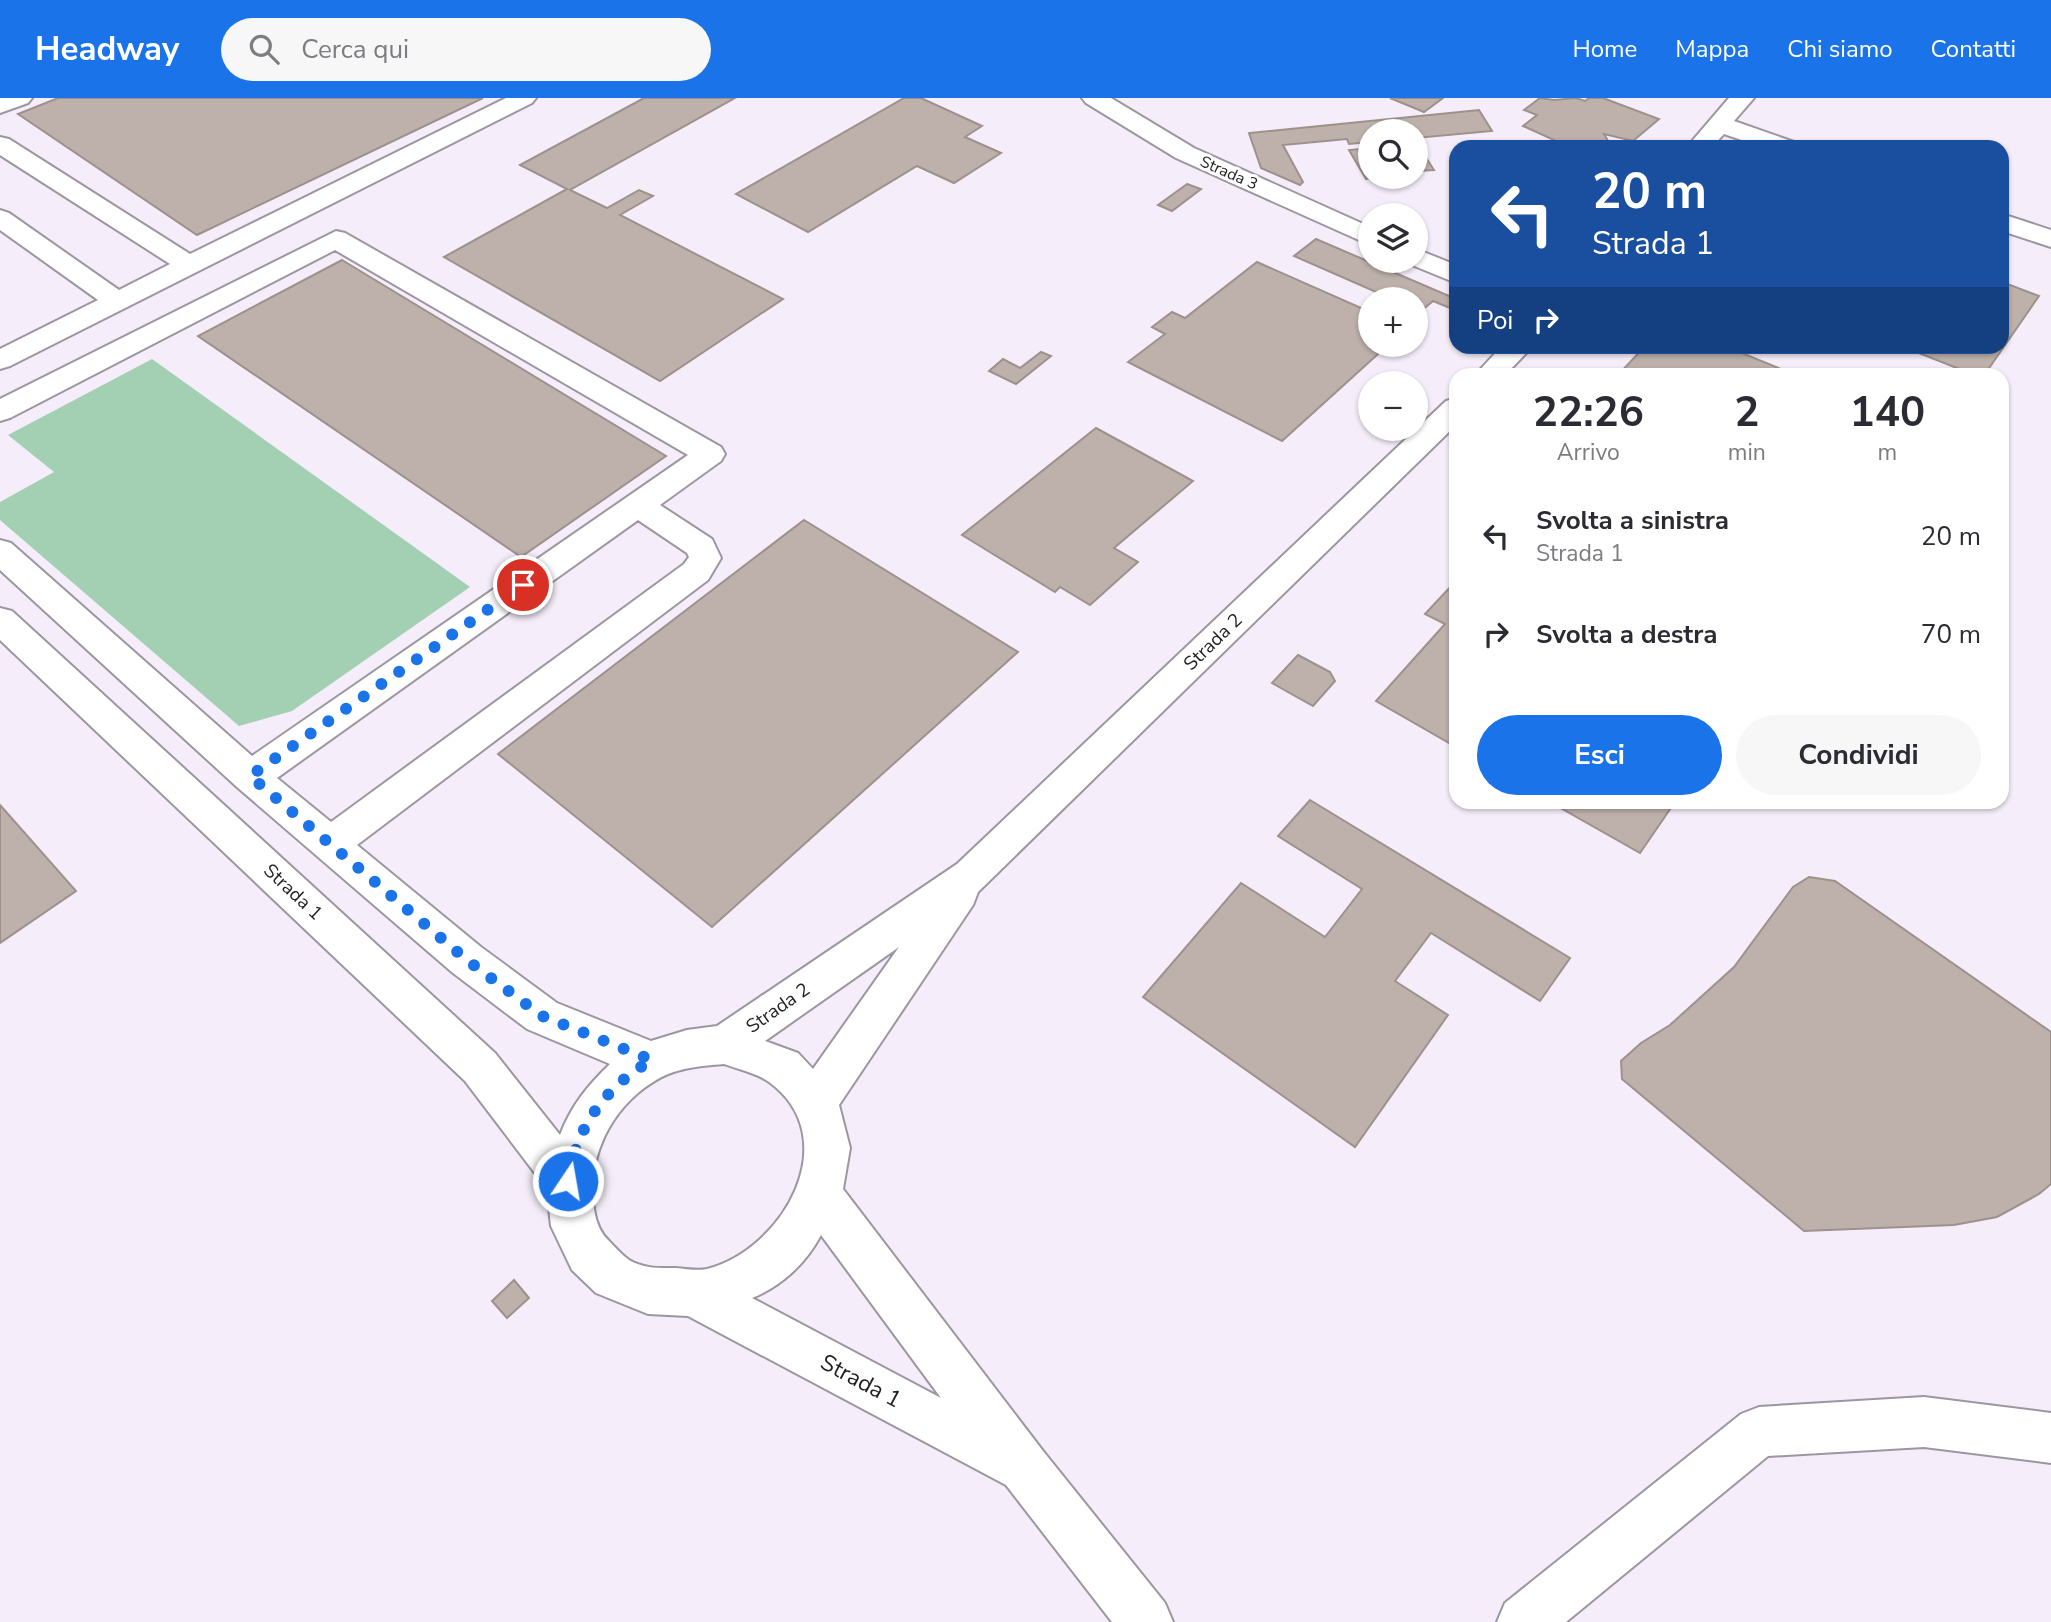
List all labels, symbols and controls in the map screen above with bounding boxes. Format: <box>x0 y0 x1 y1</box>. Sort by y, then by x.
search box <box>221 18 711 81</box>
text: Headway <box>35 27 179 72</box>
icon: search <box>245 30 283 68</box>
text: Cerca qui <box>301 32 409 67</box>
text: Home <box>1572 33 1637 65</box>
text: Mappa <box>1675 33 1749 65</box>
text: Chi siamo <box>1787 33 1893 65</box>
text: Contatti <box>1931 33 2016 65</box>
map controls <box>1358 119 1428 441</box>
button: search <box>1358 119 1428 189</box>
street label: Strada 3 <box>1197 151 1261 195</box>
text: 20 m <box>1592 158 1707 225</box>
icon: left <box>1477 168 1568 259</box>
button: layers <box>1358 203 1428 273</box>
text: Strada 1 <box>1592 222 1714 265</box>
button: + <box>1358 287 1428 357</box>
icon: right <box>1527 301 1565 339</box>
text: Poi <box>1477 303 1513 338</box>
button: − <box>1358 371 1428 441</box>
text: 22:26 <box>1533 384 1644 441</box>
text: 2 <box>1734 384 1759 441</box>
text: 140 <box>1850 384 1925 441</box>
text: Arrivo <box>1557 437 1620 468</box>
text: min <box>1728 437 1766 468</box>
text: m <box>1878 437 1897 468</box>
text: Svolta a sinistra <box>1536 503 1729 538</box>
icon: left <box>1477 517 1515 555</box>
text: 20 m <box>1921 519 1981 554</box>
text: Strada 1 <box>1536 538 1624 569</box>
pin <box>493 555 553 615</box>
icon: arrive <box>504 566 542 604</box>
street label: Strada 2 <box>1178 607 1248 677</box>
icon: right <box>1477 615 1515 653</box>
text: Svolta a destra <box>1536 617 1718 652</box>
text: 70 m <box>1921 617 1981 652</box>
button: Esci <box>1477 715 1722 795</box>
button: Condividi <box>1736 715 1981 795</box>
street label: Strada 1 <box>258 858 328 926</box>
street label: Strada 2 <box>741 977 815 1039</box>
position arrow <box>531 1144 605 1218</box>
street label: Strada 1 <box>815 1347 907 1415</box>

